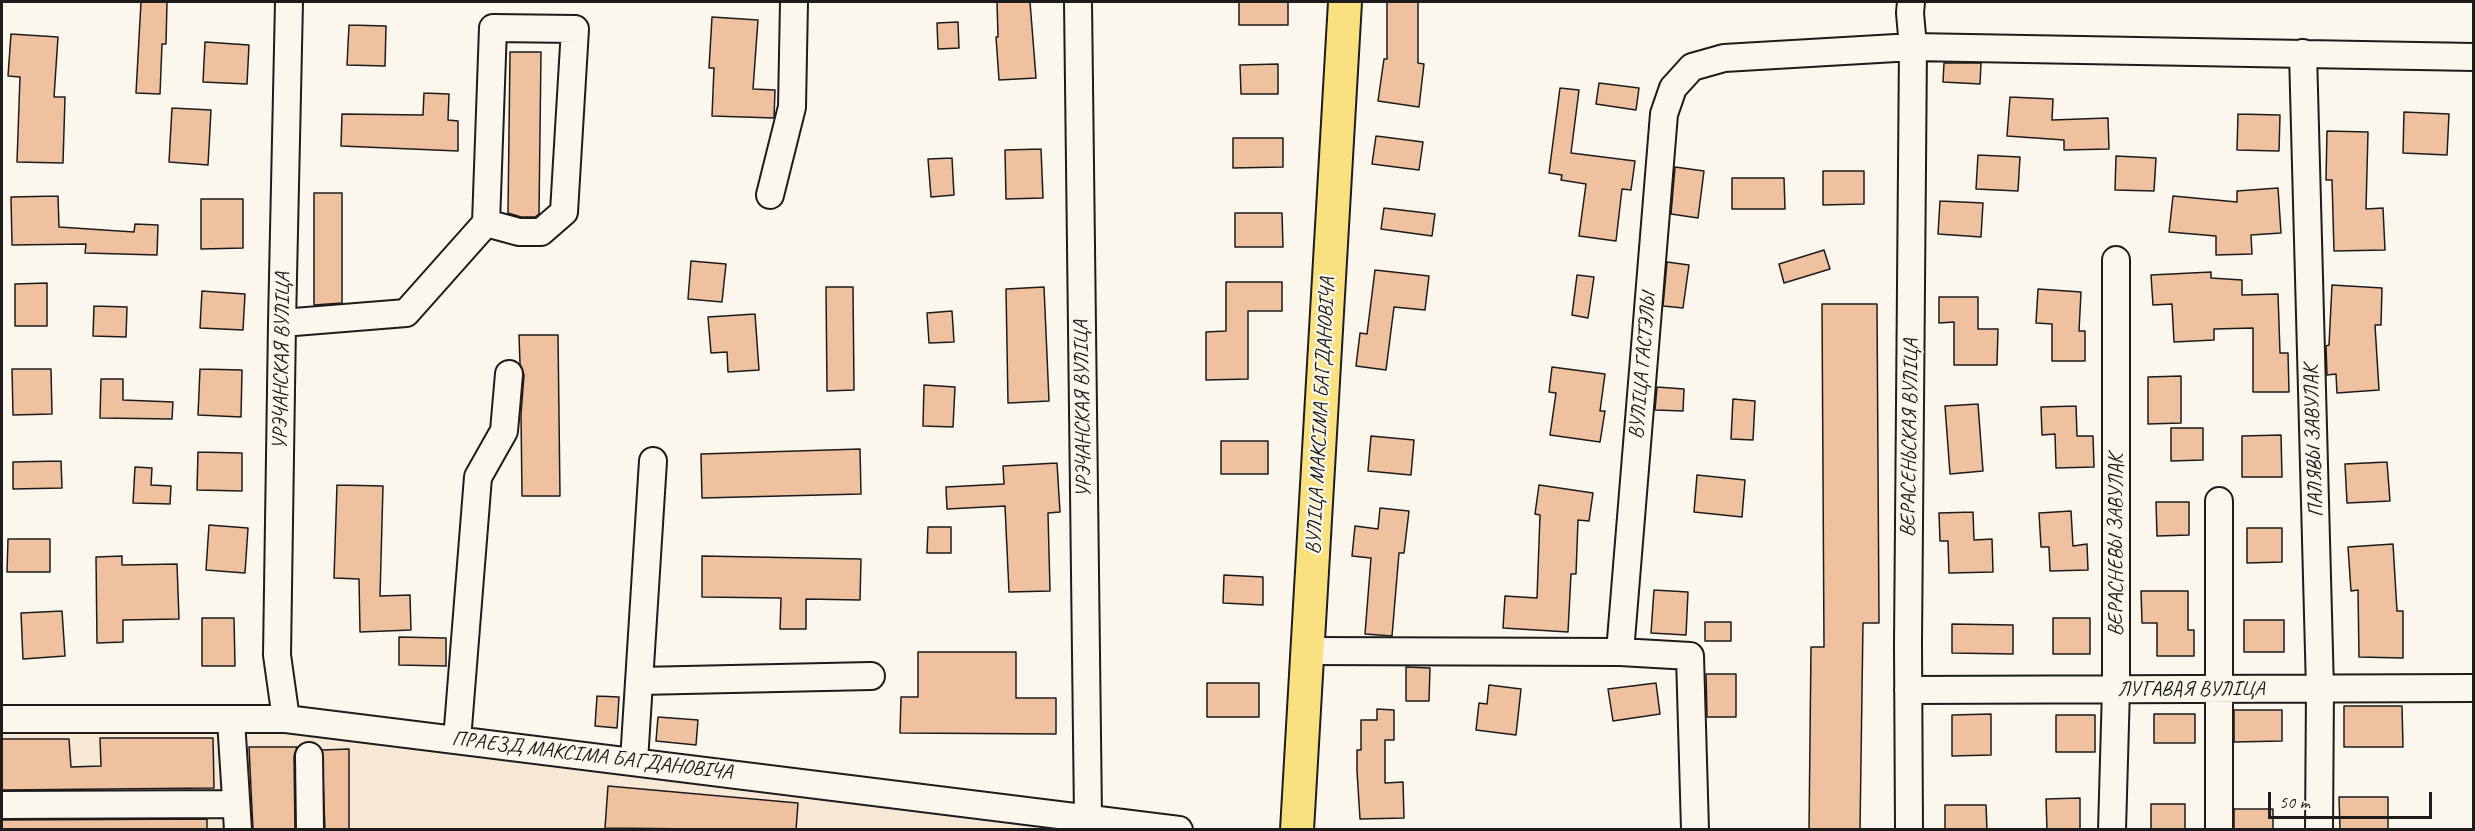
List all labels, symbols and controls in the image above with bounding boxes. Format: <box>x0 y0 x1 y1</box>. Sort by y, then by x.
street label: УРЭЧАНСКАЯ ВУЛІЦА <box>268 272 296 450</box>
street label: ВУЛІЦА МАКСІМА БАГДАНОВІЧА <box>1301 277 1341 555</box>
street label: ВУЛІЦА ГАСТЭЛЫ <box>1624 292 1662 440</box>
street label: УРЭЧАНСКАЯ ВУЛІЦА <box>1069 320 1097 498</box>
street label: ВЕРАСЕНЬСКАЯ ВУЛІЦА <box>1896 339 1924 537</box>
street label: ПАЛЯВЫ ЗАВУЛАК <box>2299 364 2329 518</box>
street label: ВЕРАСНЕВЫ ЗАВУЛАК <box>2103 454 2129 636</box>
street label: ЛУГАВАЯ ВУЛІЦА <box>2117 676 2265 702</box>
street label: ПРАЕЗД МАКСІМА БАГДАНОВІЧА <box>450 726 734 786</box>
scale bar <box>2271 780 2434 818</box>
text: 50 m <box>2279 791 2310 813</box>

